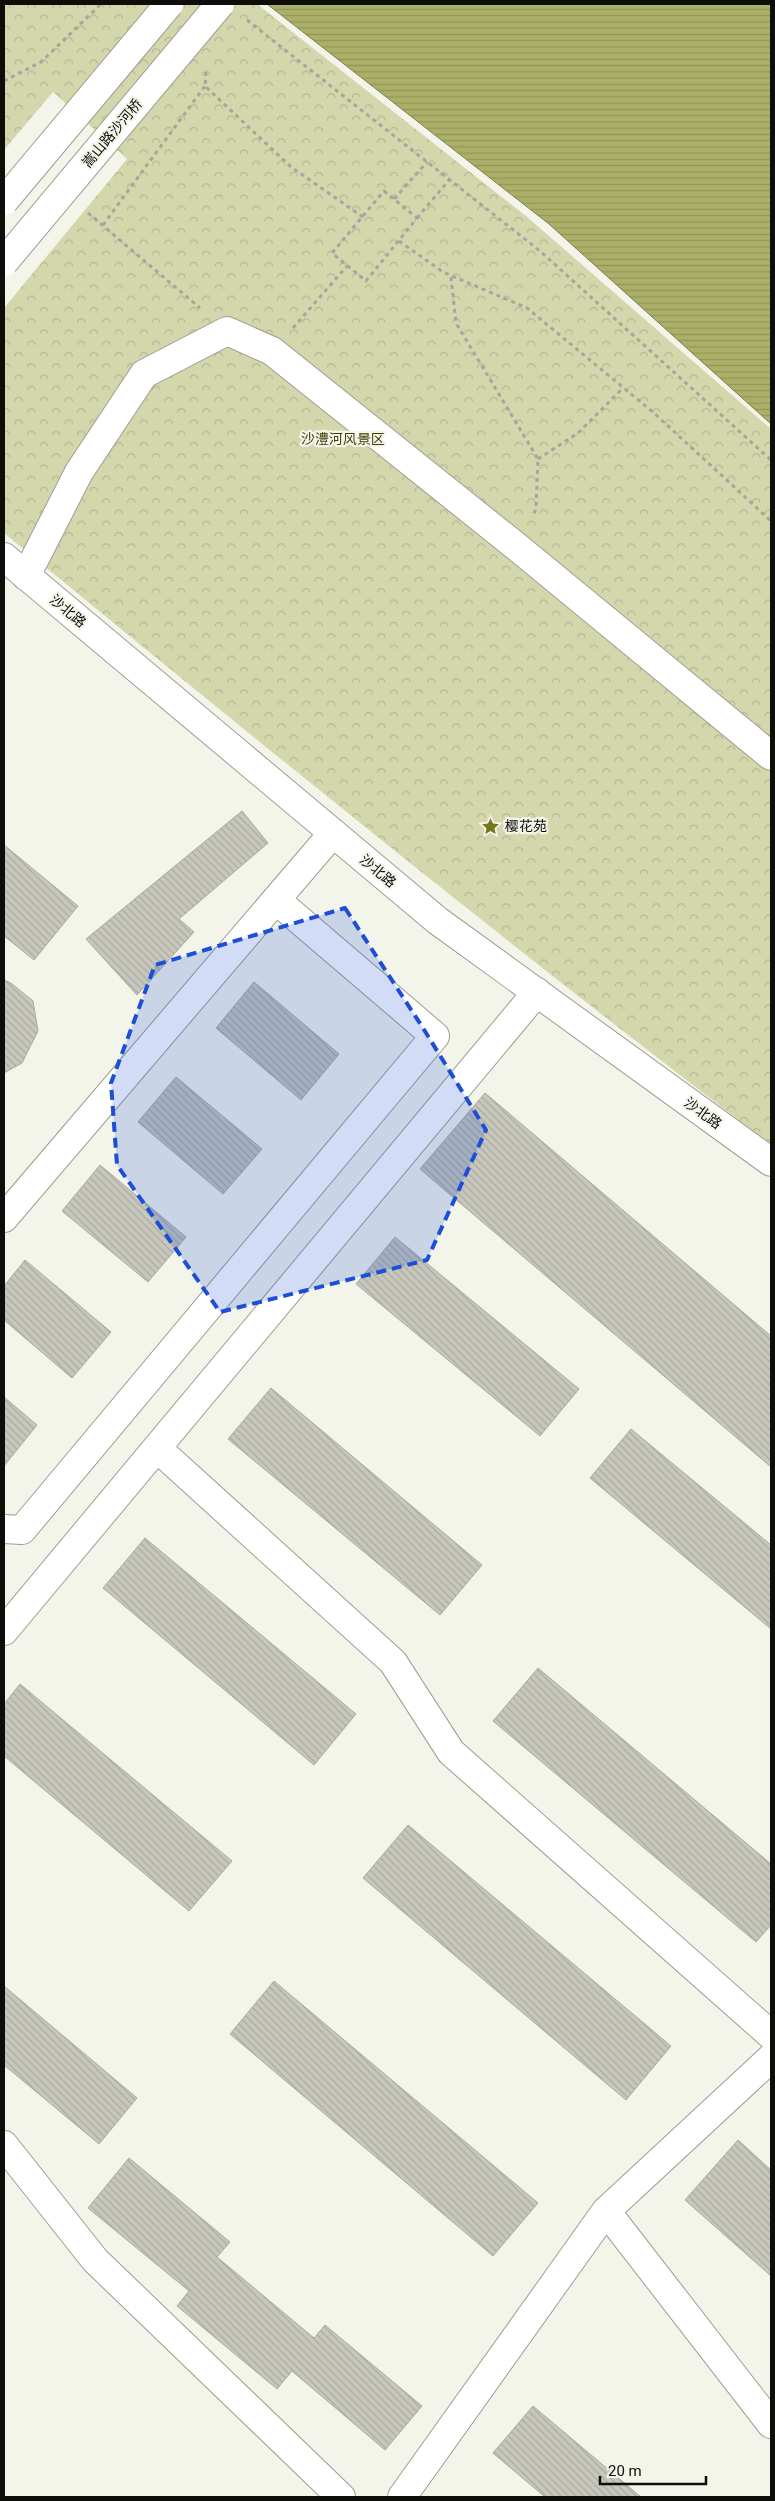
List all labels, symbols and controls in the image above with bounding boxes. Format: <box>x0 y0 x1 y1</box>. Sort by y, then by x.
street label: 嵩山路沙河桥 <box>79 96 145 170</box>
park label: 沙澧河风景区 <box>301 431 385 447</box>
street label: 沙北路 <box>47 591 89 631</box>
place icon: 樱花苑 <box>481 816 501 836</box>
place label: 樱花苑 <box>505 818 547 834</box>
street label: 沙北路 <box>357 851 399 891</box>
street label: 沙北路 <box>681 1094 725 1132</box>
scale bar <box>600 2454 706 2486</box>
text: 20 m <box>608 2462 642 2480</box>

